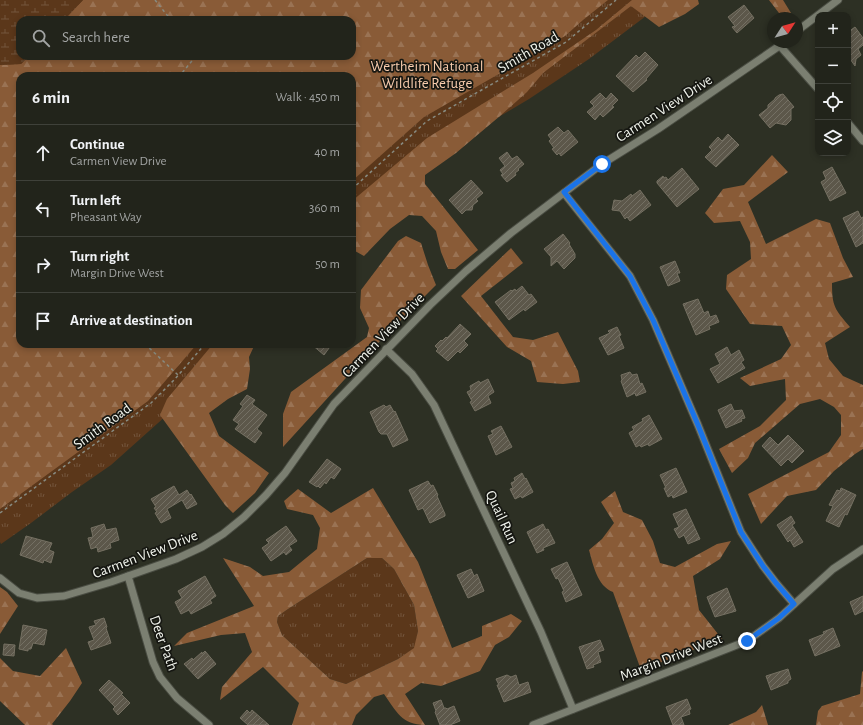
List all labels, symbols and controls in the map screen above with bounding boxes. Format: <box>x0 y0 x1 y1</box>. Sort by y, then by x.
north arrow <box>767 12 803 48</box>
map controls <box>815 12 851 156</box>
button: + <box>815 12 851 48</box>
search box <box>16 16 356 60</box>
icon: search <box>30 27 52 49</box>
street label: Smith Road <box>495 29 561 76</box>
text: Search here <box>62 30 130 45</box>
button: − <box>815 48 851 84</box>
park label: Wertheim National Wildlife Refuge <box>371 59 483 91</box>
street label: Carmen View Drive <box>613 72 715 145</box>
button: locate <box>815 84 851 120</box>
text: 6 min <box>32 89 70 106</box>
text: Walk · 450 m <box>276 91 340 104</box>
button: layers <box>815 120 851 156</box>
text: Continue <box>70 137 125 152</box>
icon: ahead <box>32 142 54 164</box>
text: 40 m <box>314 146 340 159</box>
text: Carmen View Drive <box>70 155 167 168</box>
route start <box>593 155 611 173</box>
text: Turn left <box>70 193 121 208</box>
icon: left <box>32 198 54 220</box>
text: 360 m <box>309 202 340 215</box>
text: Pheasant Way <box>70 211 142 224</box>
text: Turn right <box>70 249 129 264</box>
icon: right <box>32 254 54 276</box>
text: 50 m <box>315 258 340 271</box>
text: Margin Drive West <box>70 267 164 280</box>
street label: Carmen View Drive <box>339 290 427 381</box>
icon: arrive <box>32 310 54 332</box>
text: Arrive at destination <box>70 313 193 328</box>
street label: Smith Road <box>71 400 134 452</box>
street label: Quail Run <box>483 488 520 546</box>
street label: Carmen View Drive <box>91 527 200 581</box>
street label: Deer Path <box>147 613 180 673</box>
street label: Margin Drive West <box>618 631 725 684</box>
route end <box>738 632 756 650</box>

